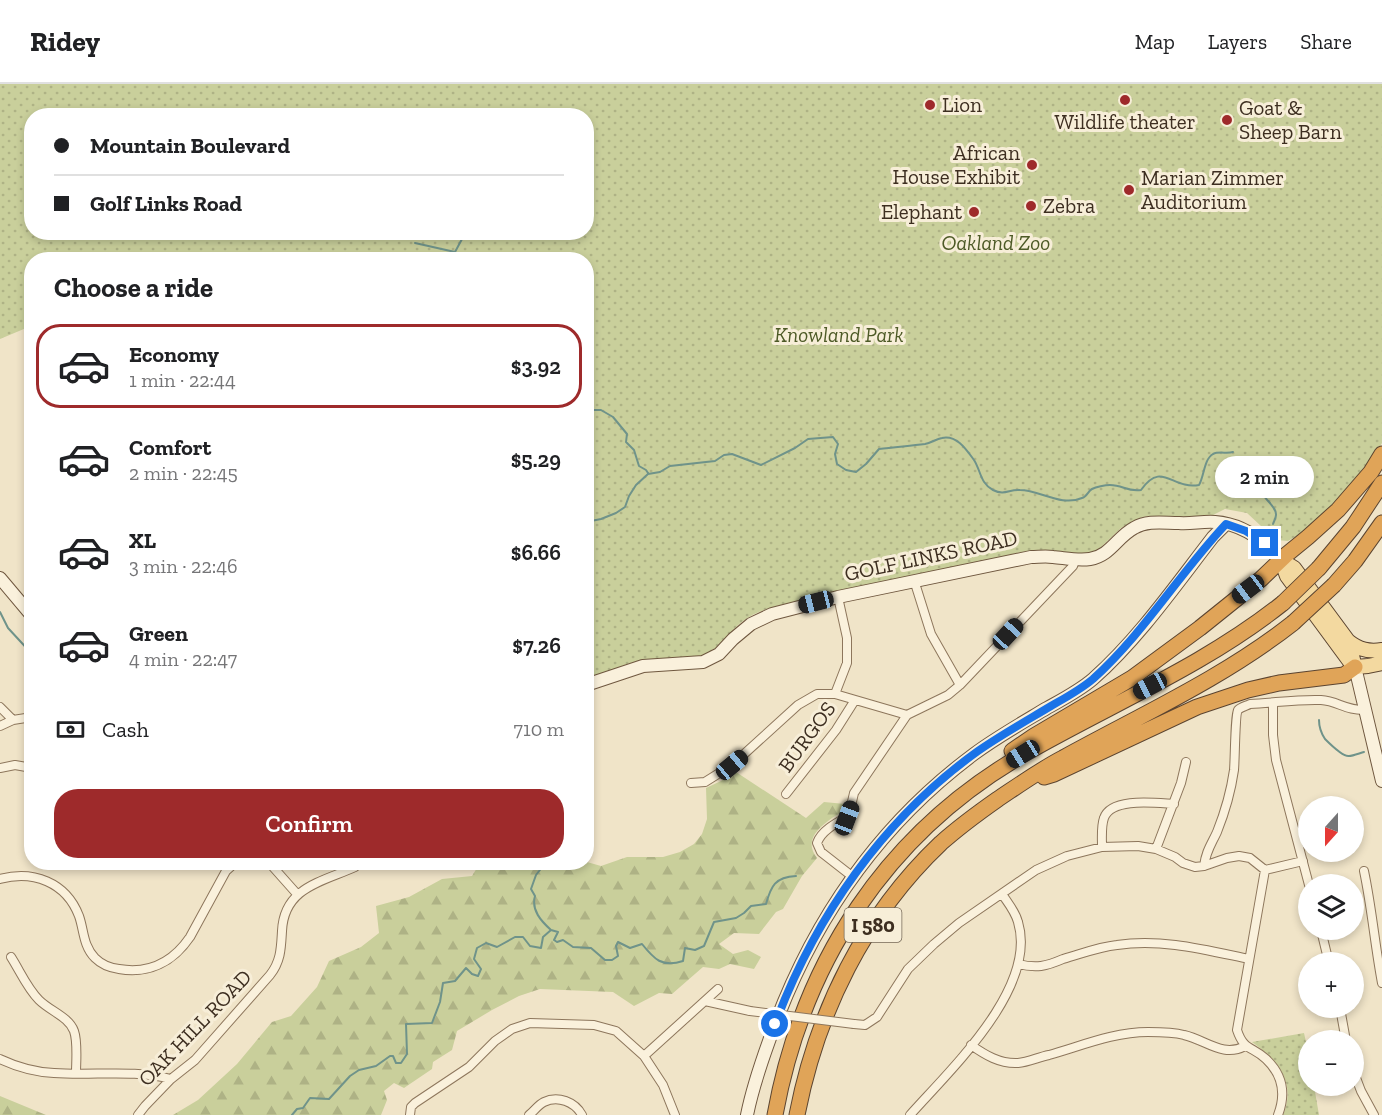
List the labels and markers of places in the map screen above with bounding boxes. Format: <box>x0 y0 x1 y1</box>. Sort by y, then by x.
place label: Lion <box>942 92 982 117</box>
marker: Wildlife theater <box>1118 93 1132 107</box>
place label: Goat & Sheep Barn <box>1239 95 1342 144</box>
marker: Lion <box>923 98 937 112</box>
place label: Wildlife theater <box>1055 109 1195 134</box>
marker: Goat & Sheep Barn <box>1220 113 1234 127</box>
place label: African House Exhibit <box>893 140 1020 189</box>
marker: African House Exhibit <box>1025 158 1039 172</box>
place label: Marian Zimmer Auditorium <box>1141 165 1284 214</box>
marker: Marian Zimmer Auditorium <box>1122 183 1136 197</box>
place label: Zebra <box>1043 193 1095 218</box>
place label: Elephant <box>881 199 962 224</box>
marker: Zebra <box>1024 199 1038 213</box>
marker: Elephant <box>967 205 981 219</box>

